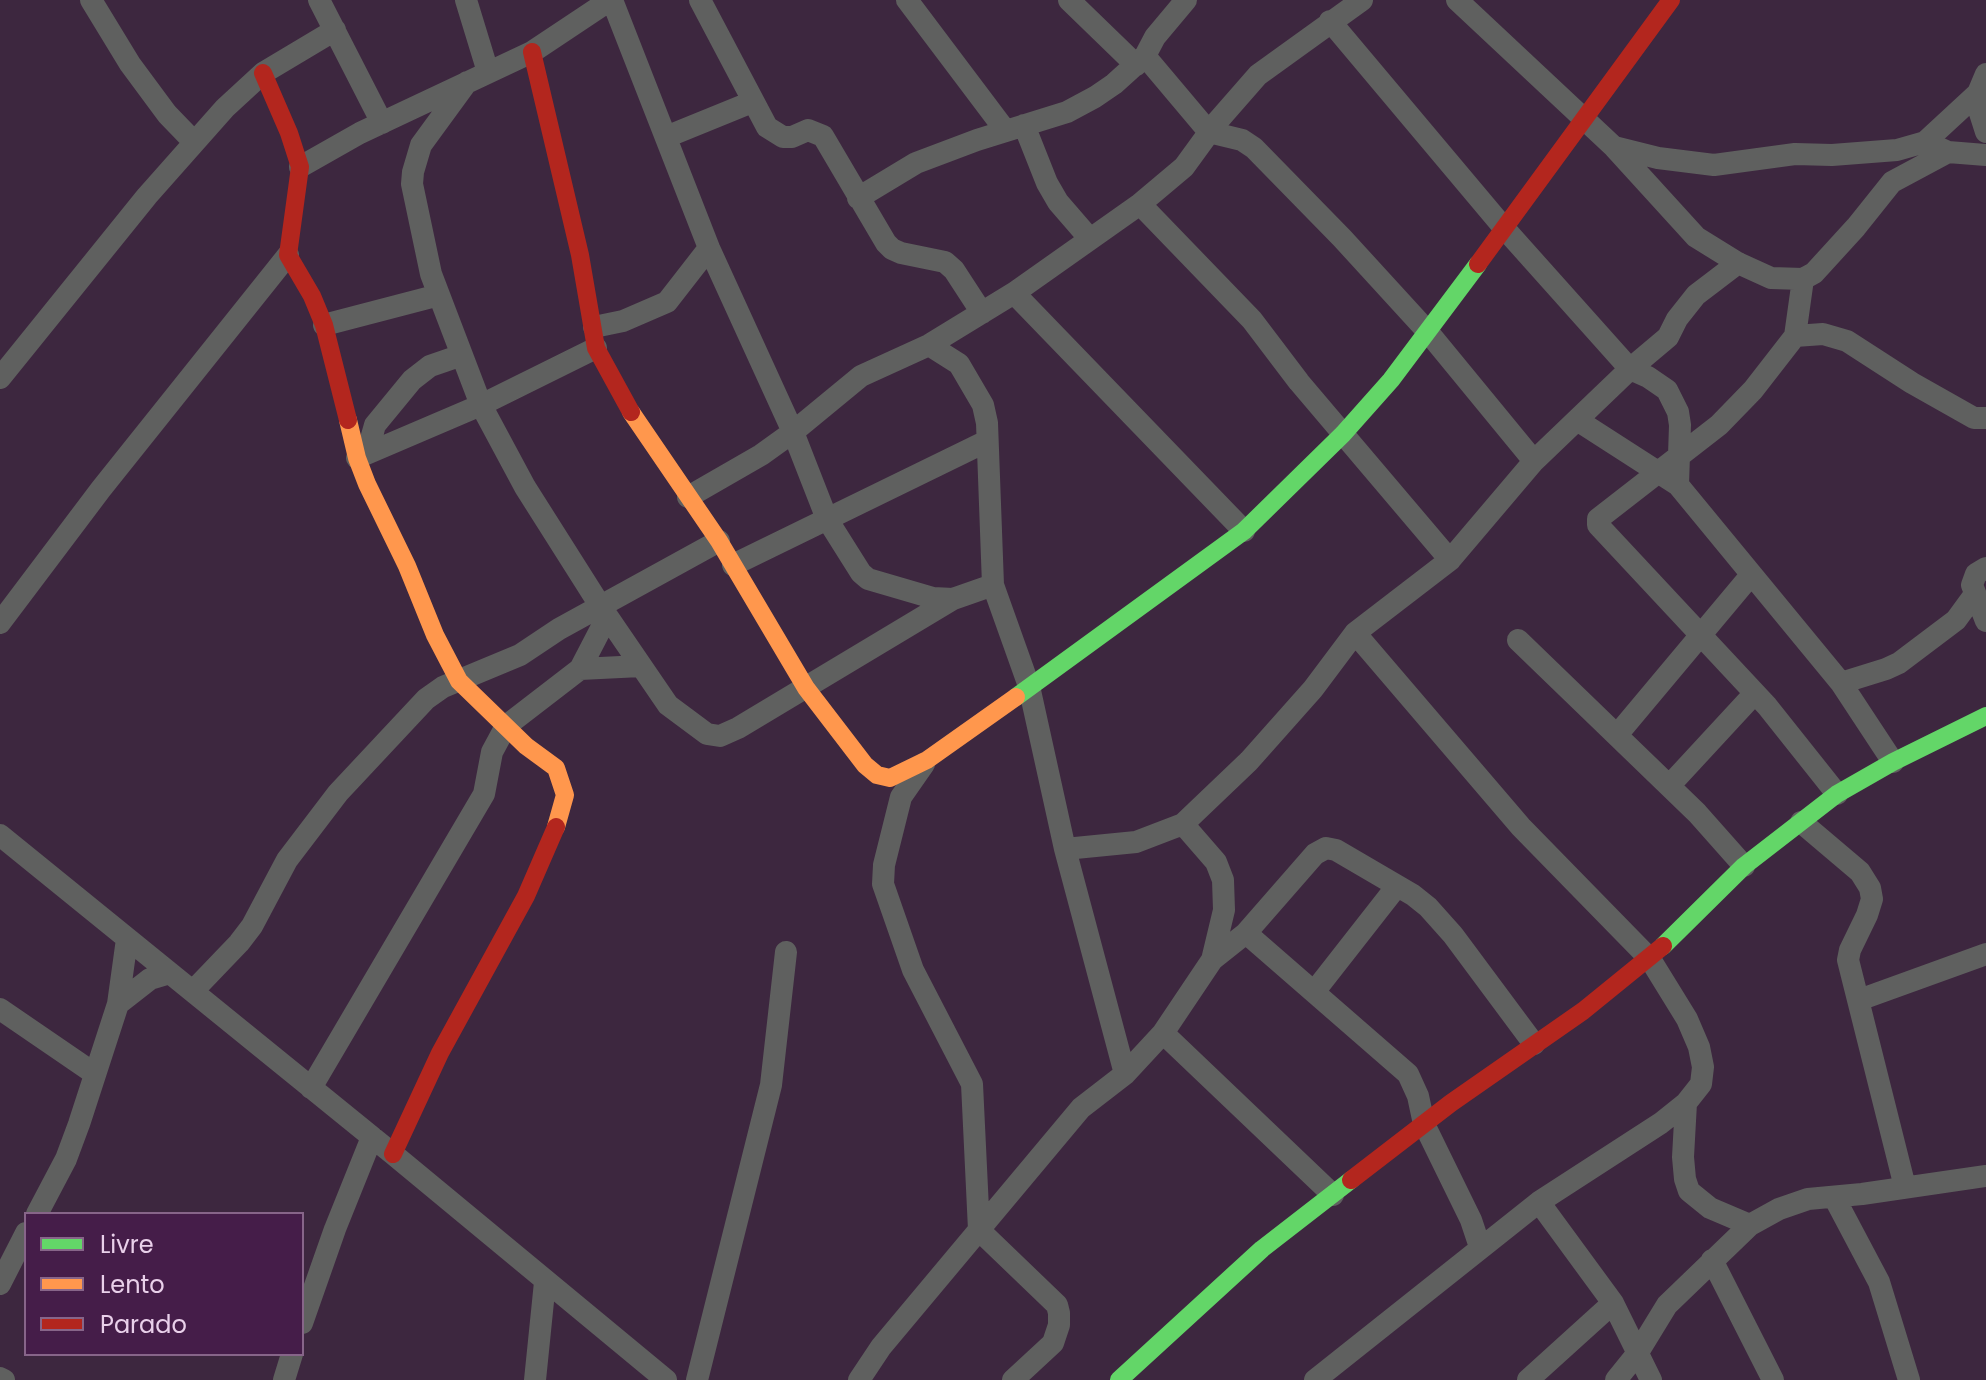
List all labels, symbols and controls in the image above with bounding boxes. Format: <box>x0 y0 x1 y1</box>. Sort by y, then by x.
legend <box>24 1212 304 1356</box>
text: Livre <box>100 1228 154 1261</box>
text: Lento <box>100 1268 165 1301</box>
text: Parado <box>100 1308 187 1341</box>

